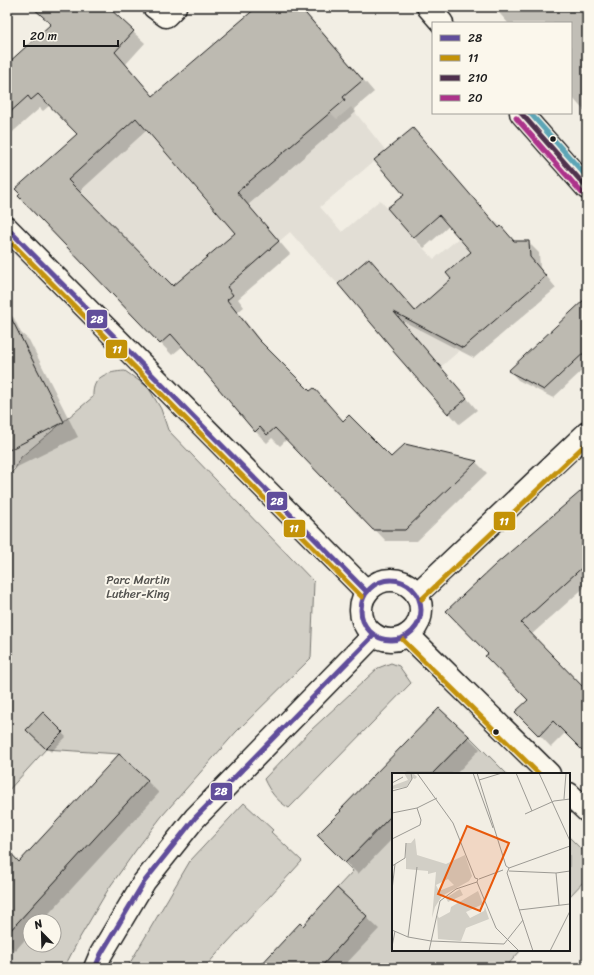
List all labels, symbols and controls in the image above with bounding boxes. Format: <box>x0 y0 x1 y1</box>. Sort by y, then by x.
scale bar <box>24 22 118 48</box>
legend <box>432 22 572 114</box>
text: 20 m <box>30 25 57 47</box>
text: 28 <box>468 27 482 49</box>
text: 11 <box>468 47 478 69</box>
text: 210 <box>468 67 488 89</box>
text: 20 <box>468 87 483 109</box>
unlabelled marker <box>548 134 558 144</box>
line badge: 28 <box>86 309 108 329</box>
text: 28 <box>90 310 104 329</box>
line badge: 11 <box>105 339 128 359</box>
text: 11 <box>112 340 122 359</box>
line badge: 28 <box>266 491 288 511</box>
text: 28 <box>270 492 284 511</box>
line badge: 11 <box>493 511 516 531</box>
text: 11 <box>499 512 509 531</box>
line badge: 11 <box>283 519 306 538</box>
text: 11 <box>289 519 299 538</box>
park label: Parc Martin Luther-King <box>106 569 170 605</box>
unlabelled marker <box>491 727 501 737</box>
inset map <box>392 773 570 951</box>
line badge: 28 <box>210 782 233 801</box>
text: 28 <box>214 782 228 801</box>
north arrow <box>22 913 62 953</box>
text: N <box>30 914 46 935</box>

